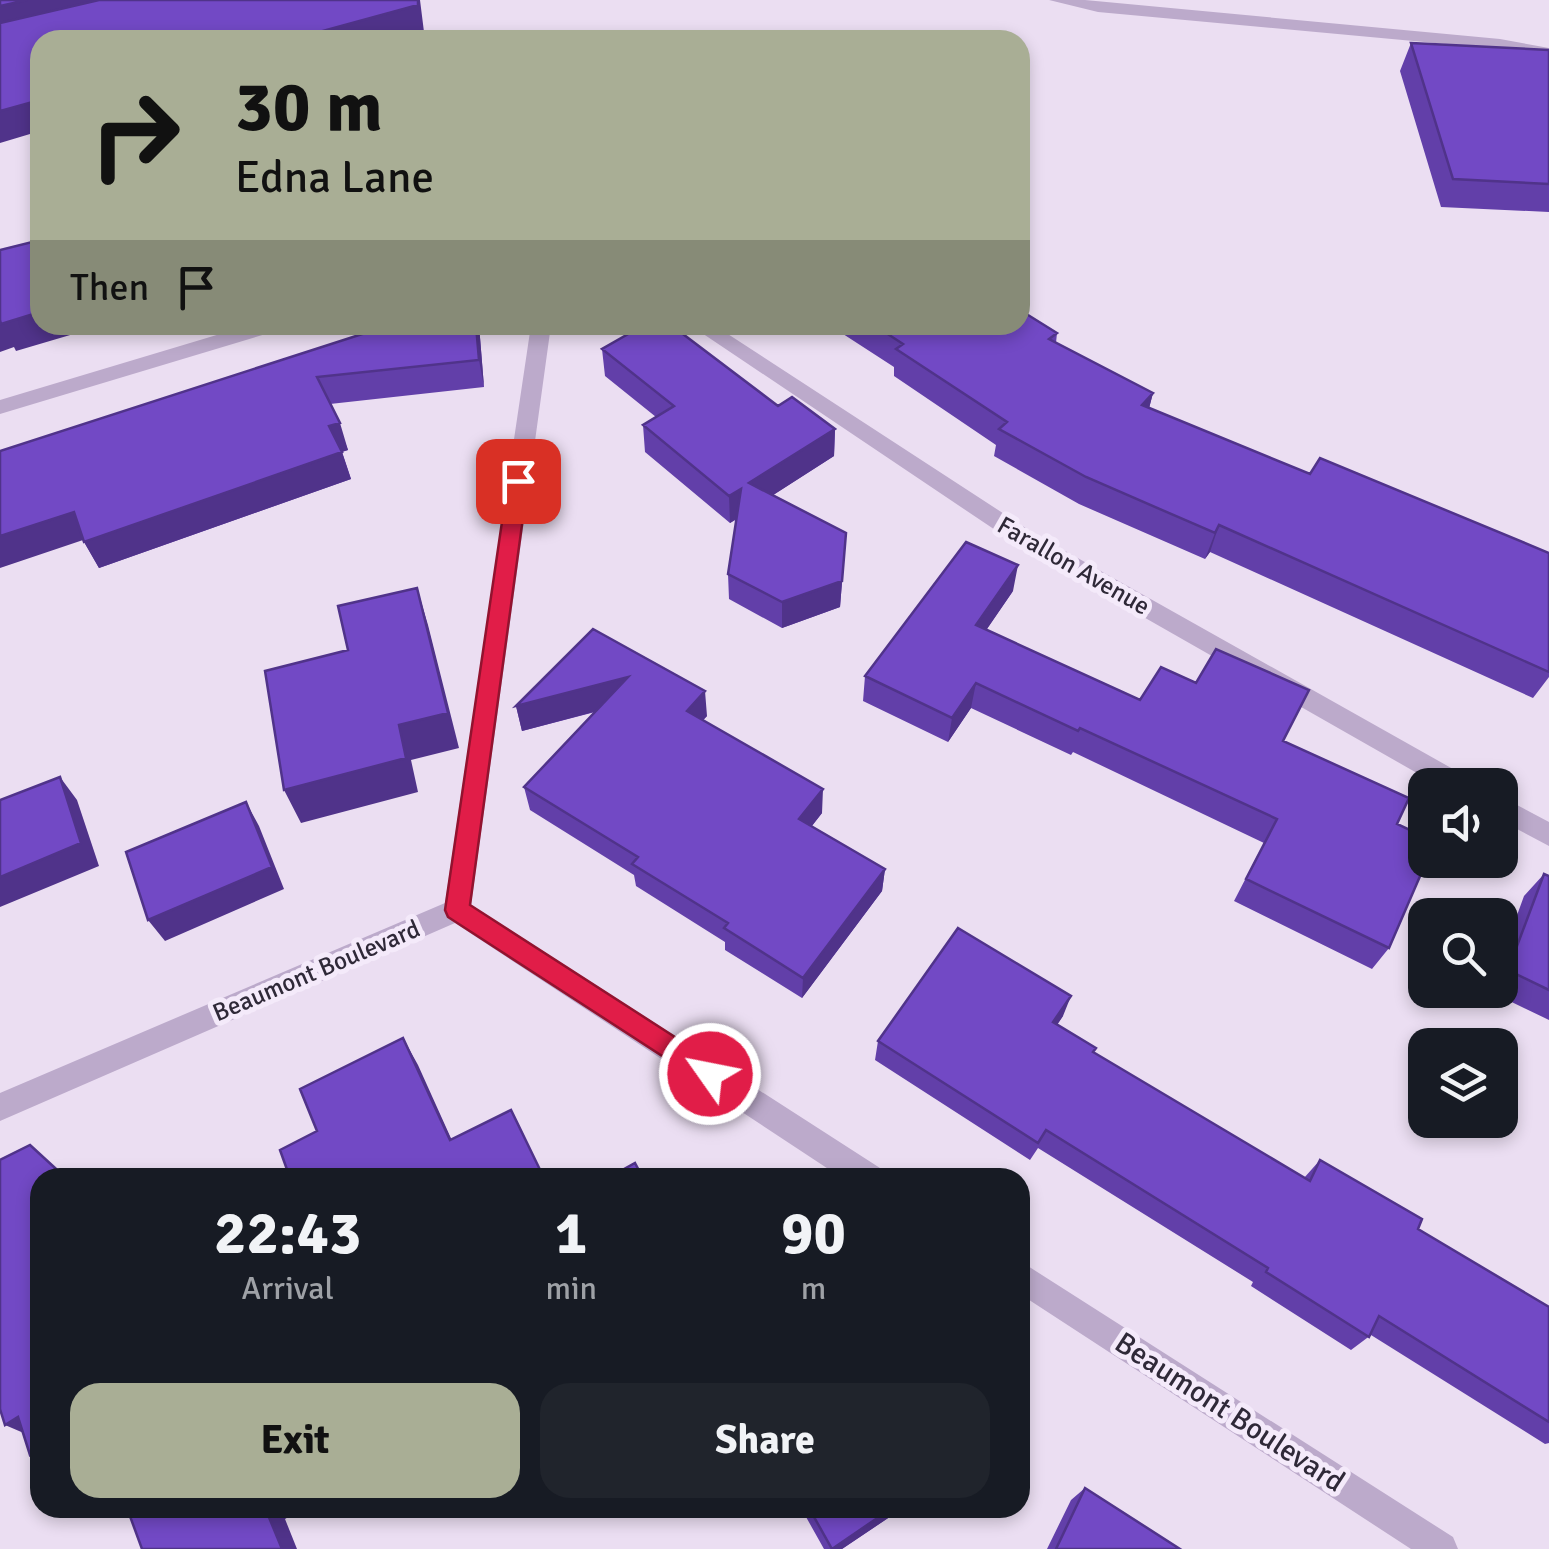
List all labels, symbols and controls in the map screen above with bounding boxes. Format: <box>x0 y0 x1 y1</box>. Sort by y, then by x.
text: 30 m <box>235 64 383 150</box>
icon: right <box>70 70 200 200</box>
text: Edna Lane <box>235 150 434 205</box>
icon: arrive <box>169 260 224 315</box>
text: Then <box>70 264 149 311</box>
pin <box>476 439 561 524</box>
icon: arrive <box>491 454 546 509</box>
street label: Farallon Avenue <box>992 509 1156 622</box>
map controls <box>1408 768 1518 1138</box>
button: sound <box>1408 768 1518 878</box>
button: search <box>1408 898 1518 1008</box>
street label: Beaumont Boulevard <box>208 913 424 1028</box>
position arrow <box>658 1022 762 1126</box>
button: layers <box>1408 1028 1518 1138</box>
text: 22:43 <box>214 1197 361 1271</box>
text: 1 <box>555 1197 587 1271</box>
text: 90 <box>781 1197 846 1271</box>
text: Arrival <box>242 1269 334 1308</box>
text: min <box>545 1269 597 1308</box>
text: m <box>801 1269 826 1308</box>
street label: Beaumont Boulevard <box>1108 1324 1352 1501</box>
button: Exit <box>70 1383 520 1498</box>
button: Share <box>540 1383 990 1498</box>

